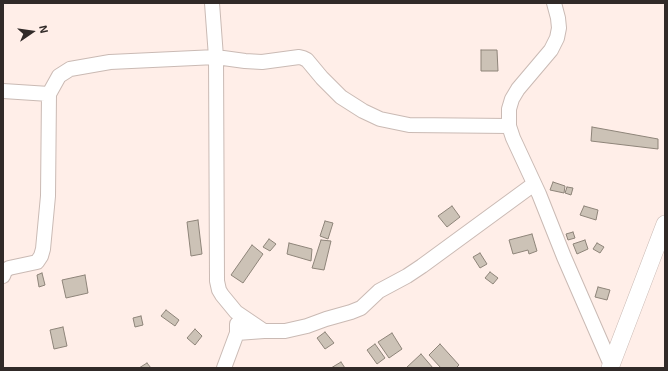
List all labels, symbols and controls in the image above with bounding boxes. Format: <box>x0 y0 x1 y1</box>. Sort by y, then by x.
north arrow <box>12 12 52 52</box>
text: N <box>37 24 51 35</box>

